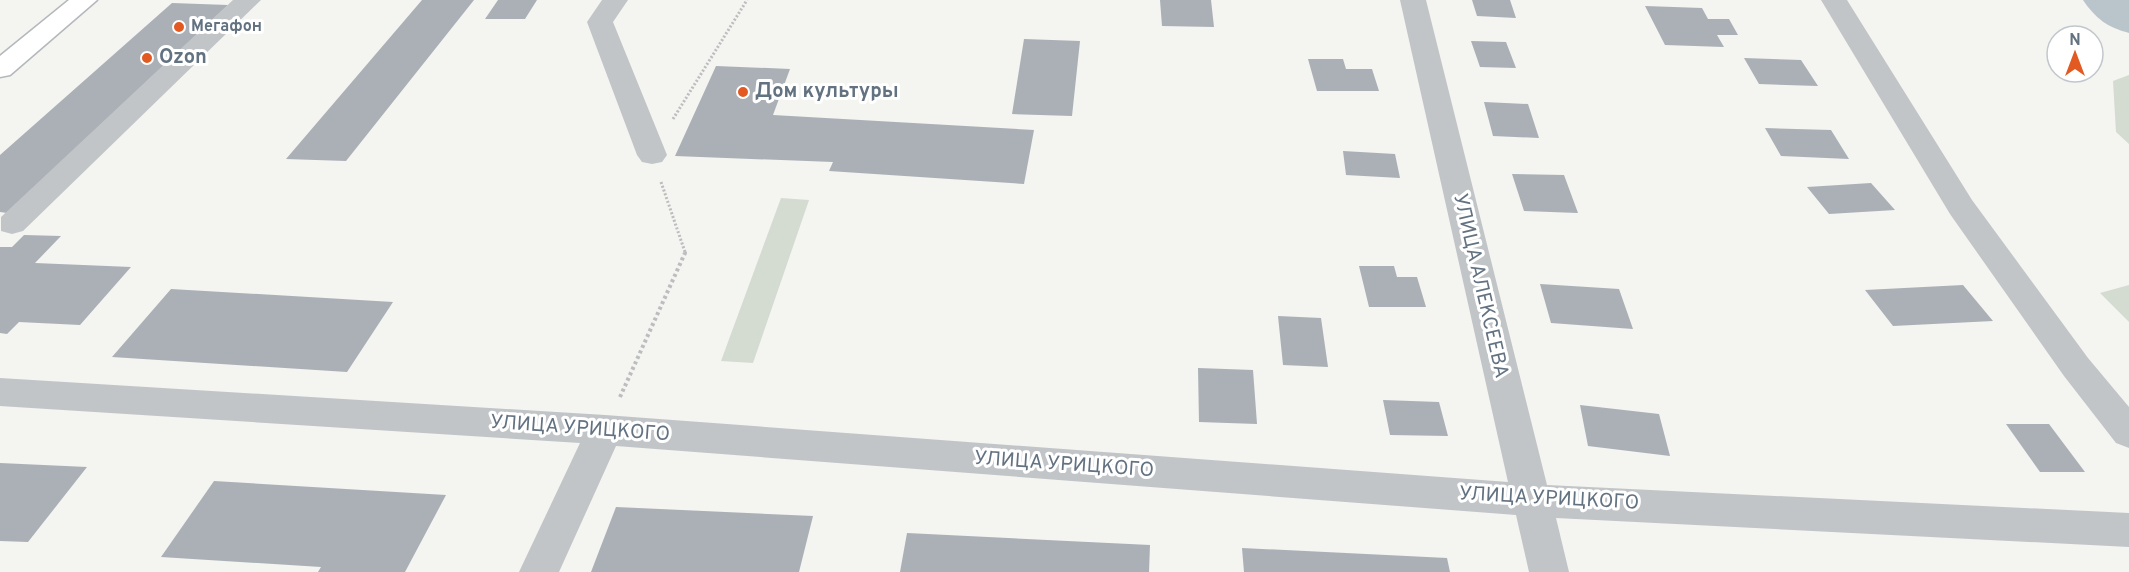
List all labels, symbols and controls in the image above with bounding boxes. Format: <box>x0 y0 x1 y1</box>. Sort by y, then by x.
place label: Мегафон <box>191 17 262 37</box>
marker: Мегафон <box>172 20 186 34</box>
north arrow <box>2045 24 2105 84</box>
text: N <box>2069 31 2081 51</box>
place label: Ozon <box>159 45 207 71</box>
marker: Ozon <box>140 51 154 65</box>
place label: Дом культуры <box>755 79 899 105</box>
marker: Дом культуры <box>736 85 750 99</box>
street label: УЛИЦА АЛЕКСЕЕВА <box>1446 191 1514 381</box>
street label: УЛИЦА УРИЦКОГО <box>489 410 671 448</box>
street label: УЛИЦА УРИЦКОГО <box>973 446 1155 484</box>
street label: УЛИЦА УРИЦКОГО <box>1458 481 1640 517</box>

